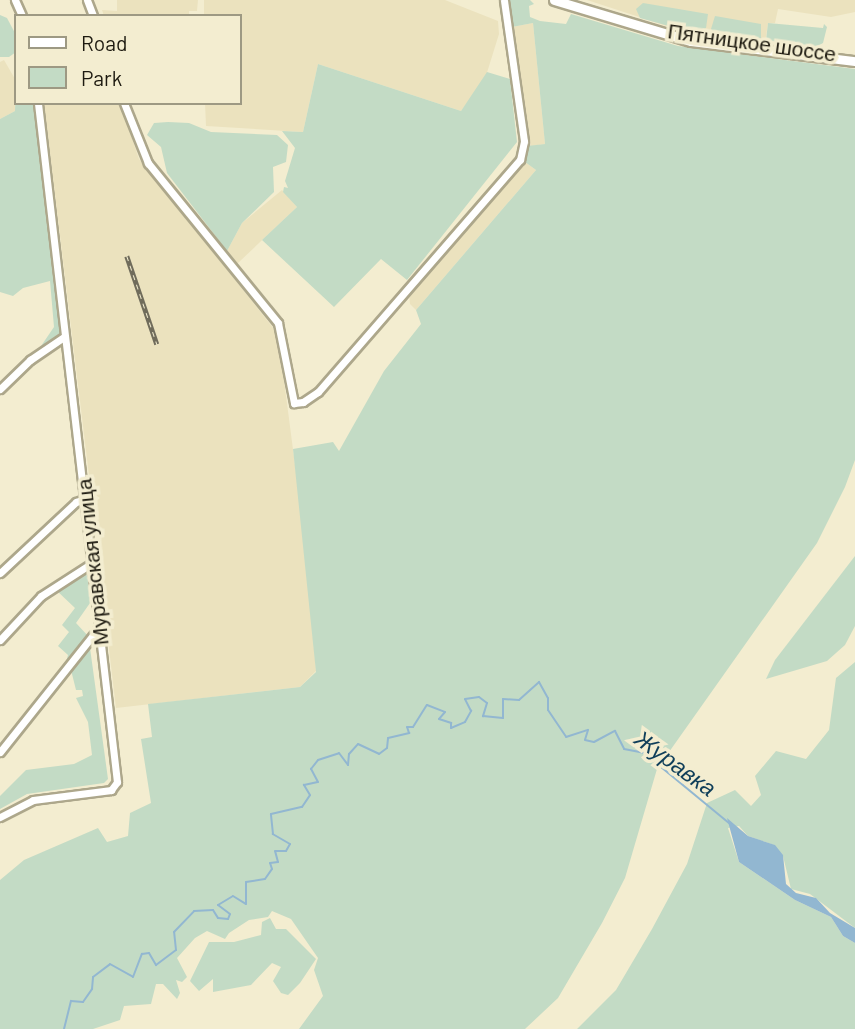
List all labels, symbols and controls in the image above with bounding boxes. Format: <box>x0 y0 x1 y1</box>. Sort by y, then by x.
legend <box>14 14 242 105</box>
street label: Пятницкое шоссе <box>666 18 838 66</box>
text: Road <box>81 30 127 55</box>
text: Park <box>81 65 122 90</box>
street label: Муравская улица <box>71 477 113 647</box>
water label: Журавка <box>630 724 722 802</box>

